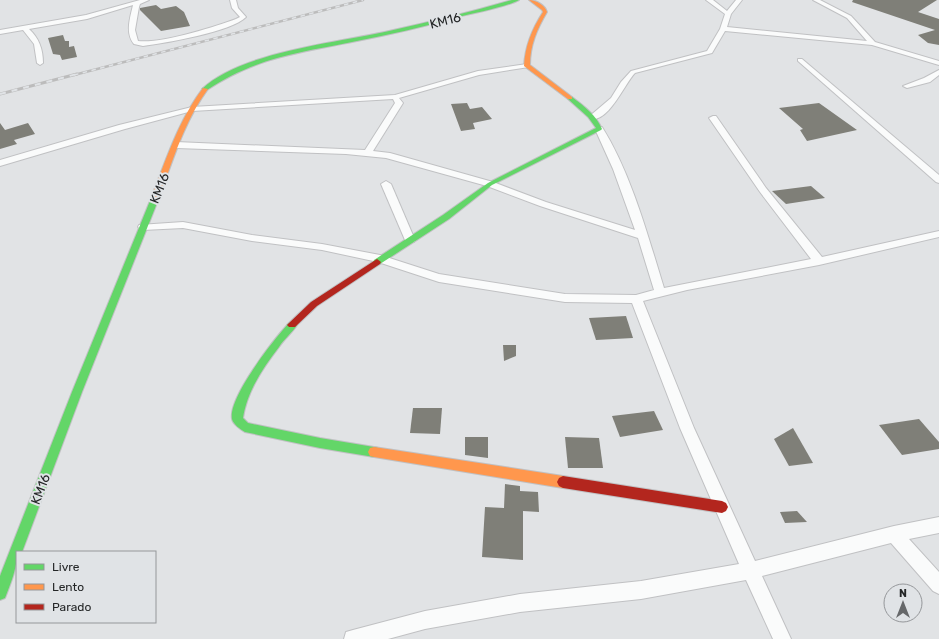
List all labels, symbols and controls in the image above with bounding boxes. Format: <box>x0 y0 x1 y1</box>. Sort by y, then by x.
street label: KM16 <box>428 9 462 32</box>
street label: KM16 <box>147 171 172 206</box>
street label: KM16 <box>28 472 53 507</box>
legend <box>16 551 156 623</box>
text: Livre <box>52 560 80 574</box>
text: Lento <box>52 580 84 594</box>
north arrow <box>883 583 923 623</box>
text: N <box>899 587 907 600</box>
text: Parado <box>52 600 91 614</box>

